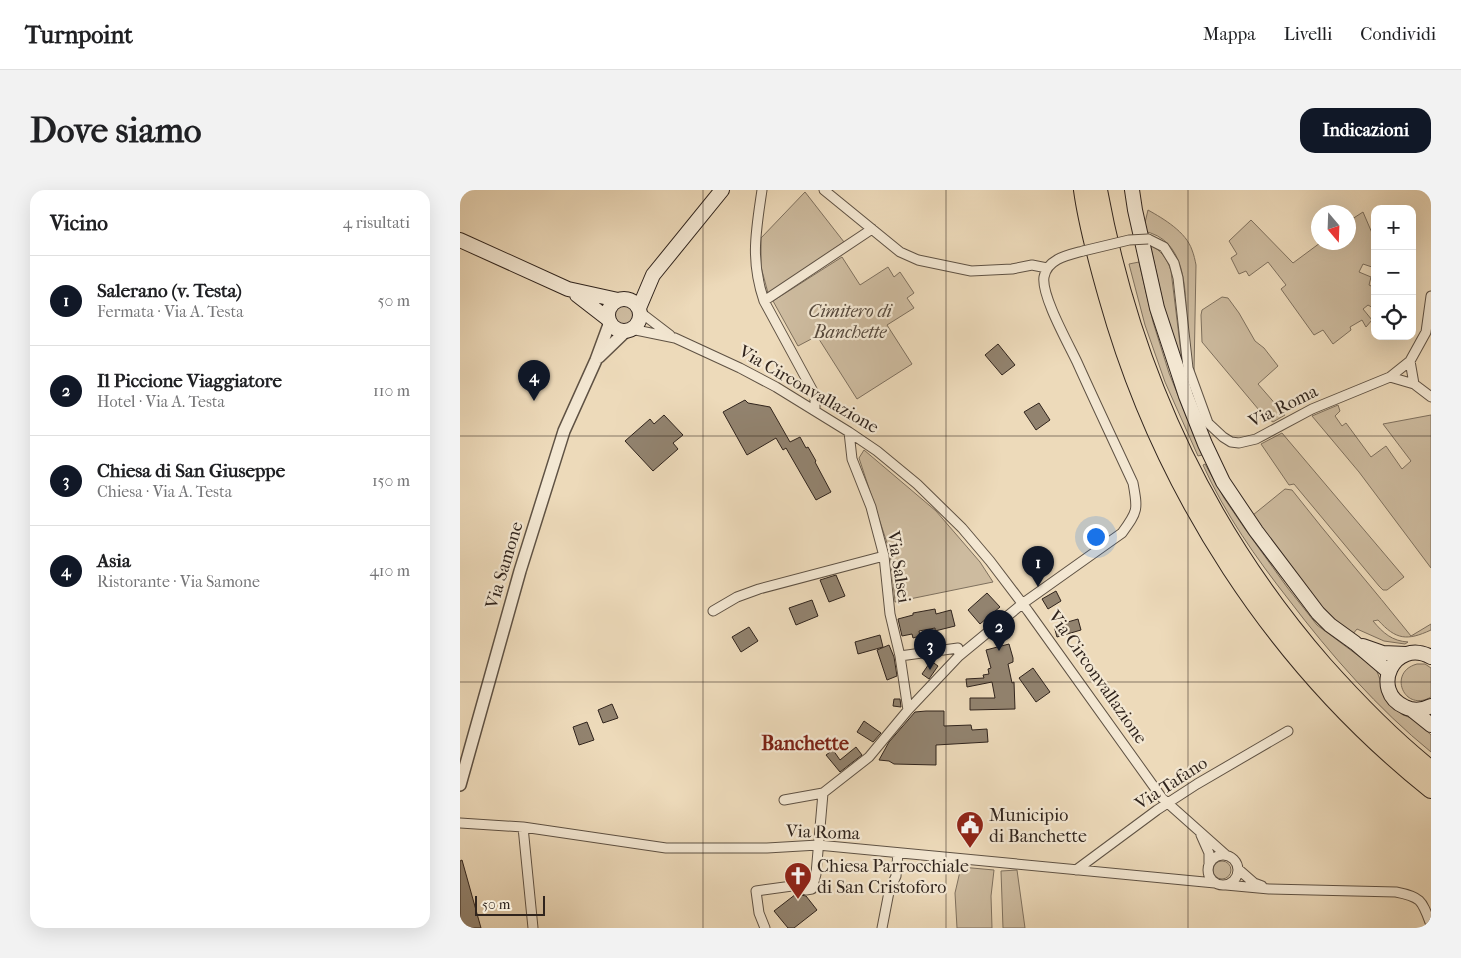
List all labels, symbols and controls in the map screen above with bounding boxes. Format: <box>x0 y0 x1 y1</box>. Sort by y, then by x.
text: Turnpoint <box>25 21 133 49</box>
text: Mappa <box>1203 24 1256 45</box>
text: Livelli <box>1284 24 1332 45</box>
text: Condividi <box>1360 24 1436 45</box>
button: Indicazioni <box>1300 108 1431 153</box>
text: Dove siamo <box>30 110 202 151</box>
north arrow <box>1311 205 1356 250</box>
map controls <box>1371 205 1416 340</box>
button: + <box>1371 205 1416 250</box>
text: Vicino <box>50 211 108 235</box>
text: 4 risultati <box>343 213 410 232</box>
button: − <box>1371 250 1416 295</box>
text: Salerano (v. Testa) <box>97 280 242 302</box>
text: 1 <box>63 291 69 310</box>
text: 50 m <box>378 291 410 310</box>
button: locate <box>1371 295 1416 340</box>
park label: Cimitero di Banchette <box>808 301 894 343</box>
text: Fermata · Via A. Testa <box>97 302 244 321</box>
street label: Via Circonvallazione <box>734 340 883 438</box>
pin: 4 <box>518 360 550 401</box>
text: Il Piccione Viaggiatore <box>97 370 282 392</box>
street label: Via Roma <box>1244 380 1322 433</box>
text: 2 <box>62 381 70 400</box>
text: 110 m <box>373 381 410 400</box>
text: Hotel · Via A. Testa <box>97 392 225 411</box>
text: Chiesa di San Giuseppe <box>97 460 285 482</box>
text: 3 <box>63 471 69 490</box>
text: 150 m <box>372 471 410 490</box>
text: Chiesa · Via A. Testa <box>97 482 232 501</box>
street label: Via Samone <box>481 519 528 612</box>
your location <box>1083 524 1109 550</box>
street label: Via Salsei <box>882 529 915 605</box>
pin: 1 <box>1022 546 1054 587</box>
text: Asia <box>97 550 131 572</box>
text: 4 <box>61 561 71 580</box>
text: 410 m <box>369 561 410 580</box>
text: Ristorante · Via Samone <box>97 572 260 591</box>
street label: Via Circonvallazione <box>1043 606 1152 748</box>
pin: 2 <box>983 610 1015 651</box>
pin: 3 <box>914 629 946 670</box>
district label: Banchette <box>761 732 849 755</box>
street label: Via Tafano <box>1130 752 1211 815</box>
place label: Municipio di Banchette <box>989 805 1087 847</box>
public building icon: Municipio di Banchette <box>955 810 985 849</box>
street label: Via Roma <box>784 821 861 844</box>
place label: Chiesa Parrocchiale di San Cristoforo <box>817 856 969 898</box>
church icon: Chiesa Parrocchiale di San Cristoforo <box>783 861 813 900</box>
scale bar <box>475 893 545 916</box>
text: 50 m <box>482 896 510 913</box>

